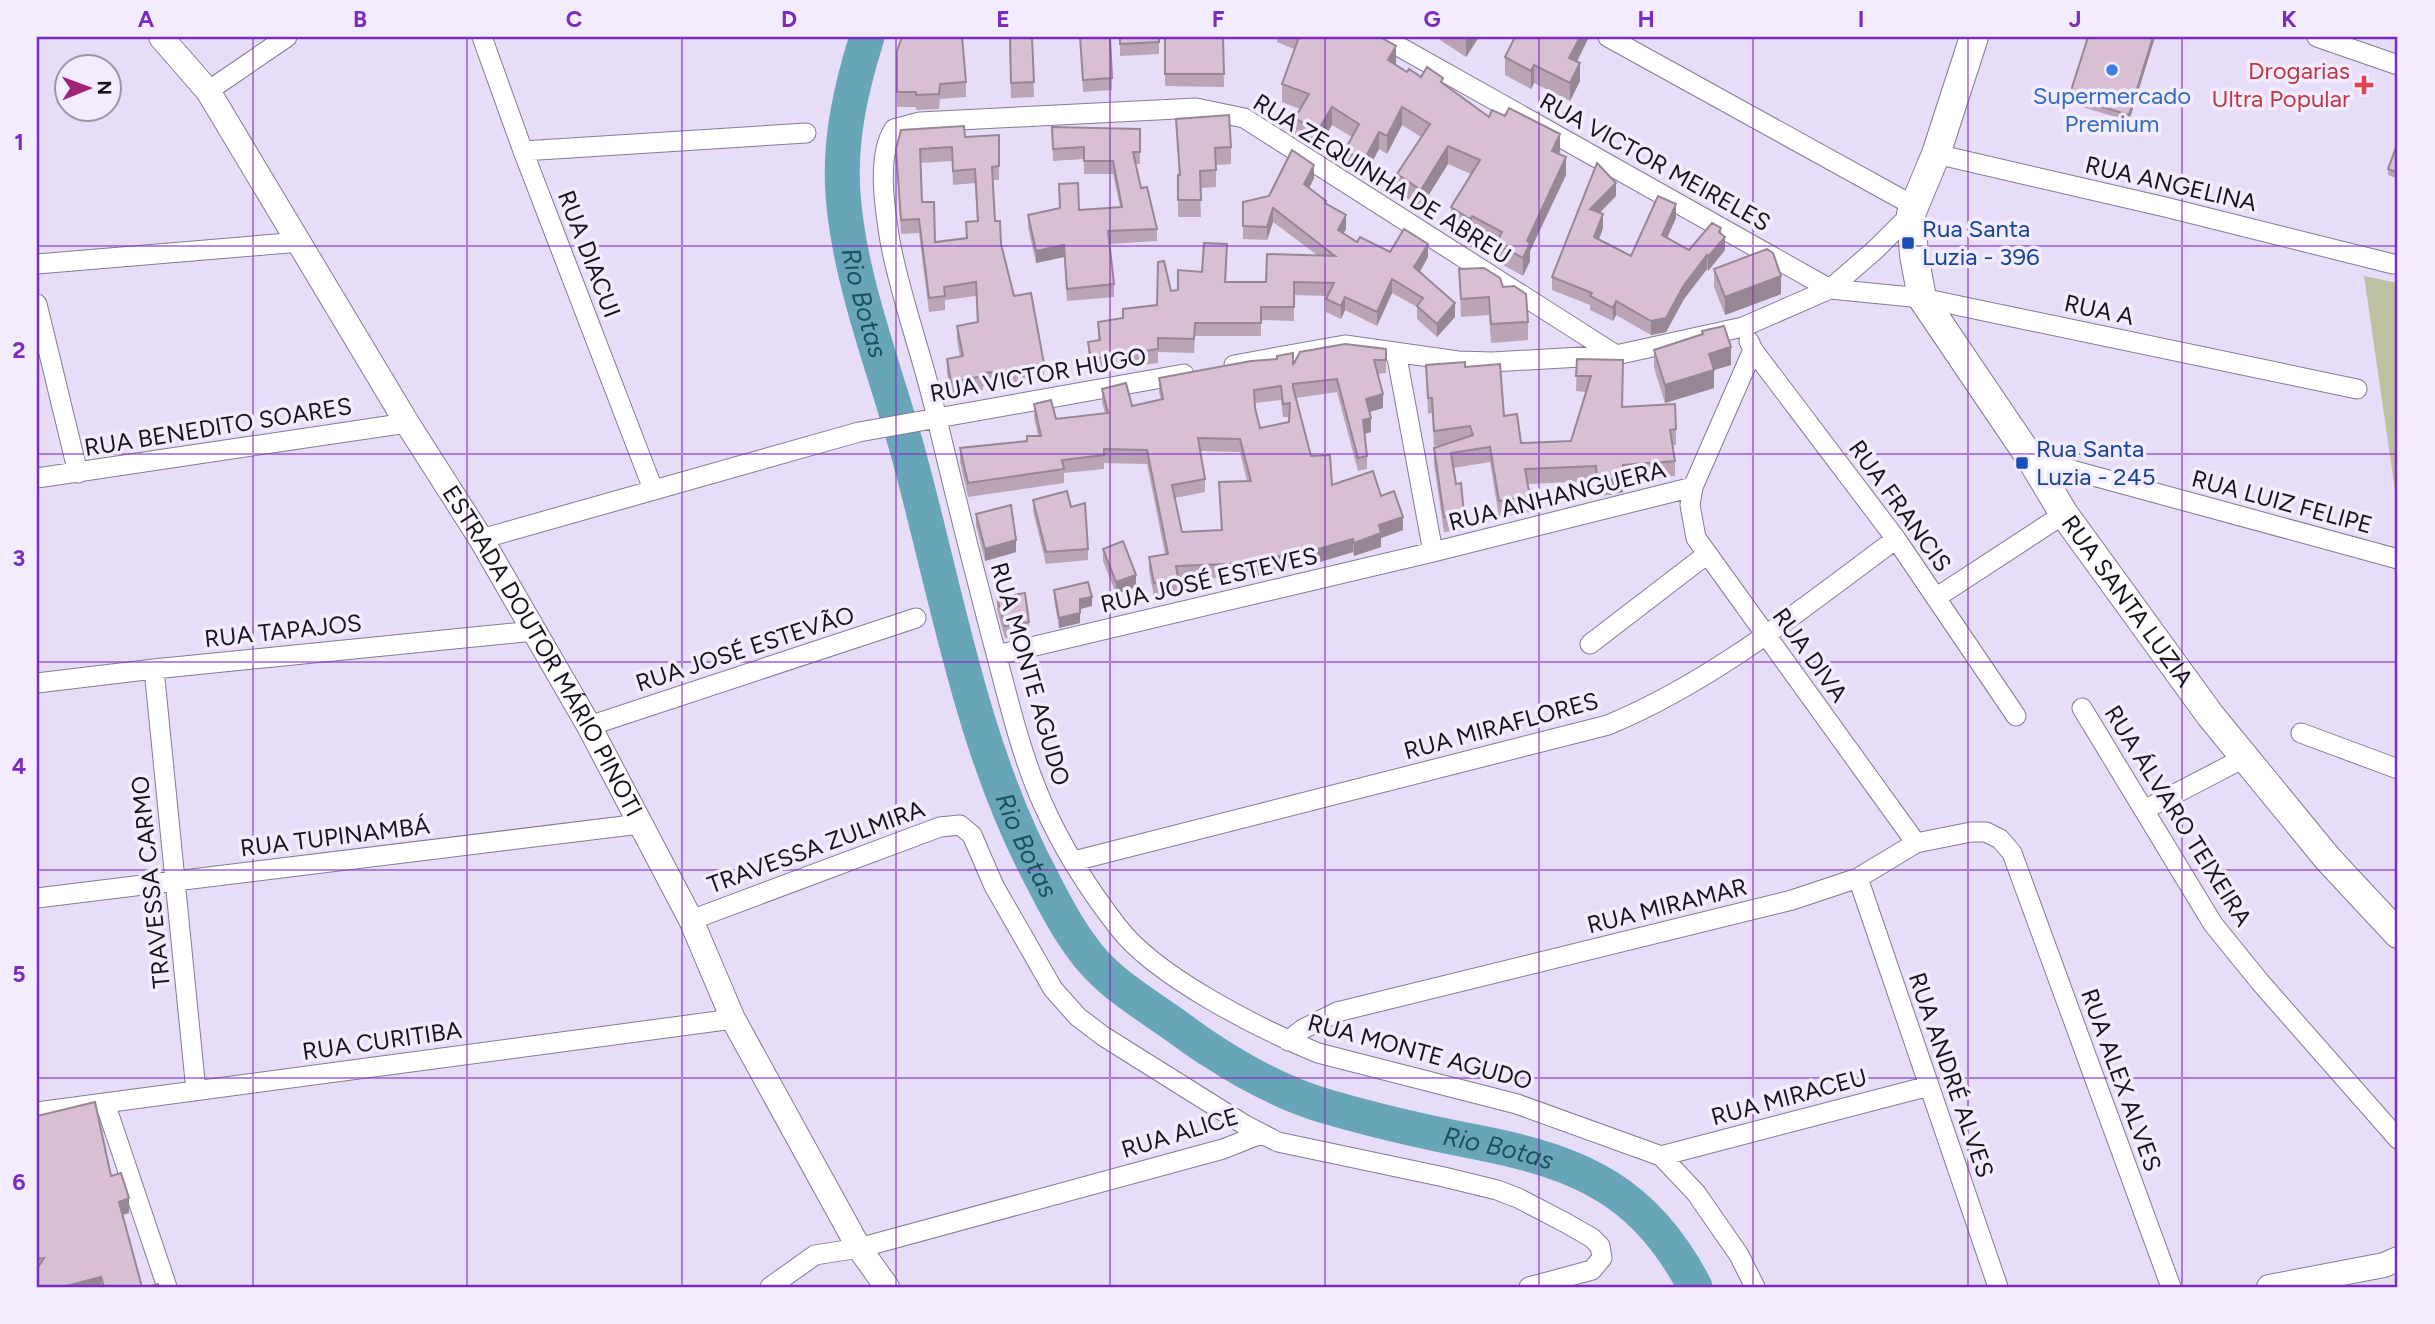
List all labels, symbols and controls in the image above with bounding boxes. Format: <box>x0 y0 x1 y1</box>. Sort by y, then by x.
text: A <box>138 5 155 33</box>
text: B <box>353 5 367 33</box>
text: C <box>566 5 583 33</box>
text: D <box>781 5 797 33</box>
text: E <box>996 5 1010 33</box>
text: F <box>1212 5 1225 33</box>
text: G <box>1423 5 1441 33</box>
text: H <box>1637 5 1655 33</box>
text: I <box>1858 5 1864 33</box>
text: J <box>2069 5 2081 33</box>
text: K <box>2281 5 2297 33</box>
north arrow <box>52 52 122 122</box>
place label: Drogarias Ultra Popular <box>2212 56 2350 113</box>
marker: Supermercado Premium <box>2104 62 2120 78</box>
marker: Drogarias Ultra Popular <box>2356 77 2372 93</box>
text: N <box>93 80 116 95</box>
place label: Supermercado Premium <box>2033 81 2191 138</box>
street label: RUA VICTOR MEIRELES <box>1535 86 1776 237</box>
street label: RUA ZEQUINHA DE ABREU <box>1248 87 1517 270</box>
text: 1 <box>14 128 24 156</box>
street label: RUA ANGELINA <box>2082 150 2260 218</box>
street label: RUA DIACUI <box>552 186 627 321</box>
place label: Rua Santa Luzia - 396 <box>1922 214 2040 271</box>
marker: Rua Santa Luzia - 396 <box>1900 235 1916 251</box>
water label: Rio Botas <box>835 245 894 362</box>
street label: RUA A <box>2062 288 2137 331</box>
text: 2 <box>12 336 26 364</box>
street label: RUA VICTOR HUGO <box>927 341 1148 408</box>
street label: RUA BENEDITO SOARES <box>82 391 354 462</box>
street label: RUA FRANCIS <box>1843 434 1958 577</box>
place label: Rua Santa Luzia - 245 <box>2036 434 2155 491</box>
street label: RUA ANHANGUERA <box>1445 454 1669 537</box>
marker: Rua Santa Luzia - 245 <box>2014 455 2030 471</box>
street label: RUA LUIZ FELIPE <box>2189 463 2376 540</box>
street label: ESTRADA DOUTOR MÁRIO PINOTI <box>437 480 649 821</box>
street label: RUA SANTA LUZIA <box>2056 509 2200 693</box>
street label: RUA JOSÉ ESTEVES <box>1097 540 1320 619</box>
text: 3 <box>13 544 25 572</box>
street label: RUA MONTE AGUDO <box>985 559 1076 789</box>
street label: RUA JOSÉ ESTEVÃO <box>632 600 858 698</box>
street label: RUA DIVA <box>1767 602 1855 708</box>
street label: RUA TAPAJOS <box>203 608 363 653</box>
street label: RUA MIRAFLORES <box>1401 686 1601 765</box>
street label: RUA ÁLVARO TEIXEIRA <box>2099 700 2259 932</box>
text: 4 <box>12 752 26 780</box>
street label: TRAVESSA CARMO <box>125 774 176 990</box>
water label: Rio Botas <box>988 788 1065 903</box>
street label: TRAVESSA ZULMIRA <box>703 793 929 899</box>
street label: RUA TUPINAMBÁ <box>238 810 432 863</box>
street label: RUA MIRAMAR <box>1584 872 1750 939</box>
text: 5 <box>12 960 26 988</box>
street label: RUA ANDRÉ ALVES <box>1903 968 2000 1181</box>
street label: RUA ALEX ALVES <box>2075 985 2168 1175</box>
street label: RUA MONTE AGUDO <box>1305 1008 1535 1095</box>
street label: RUA CURITIBA <box>300 1015 464 1066</box>
street label: RUA MIRACEU <box>1708 1062 1870 1131</box>
street label: RUA ALICE <box>1118 1101 1242 1164</box>
water label: Rio Botas <box>1440 1120 1558 1177</box>
text: 6 <box>12 1168 26 1196</box>

